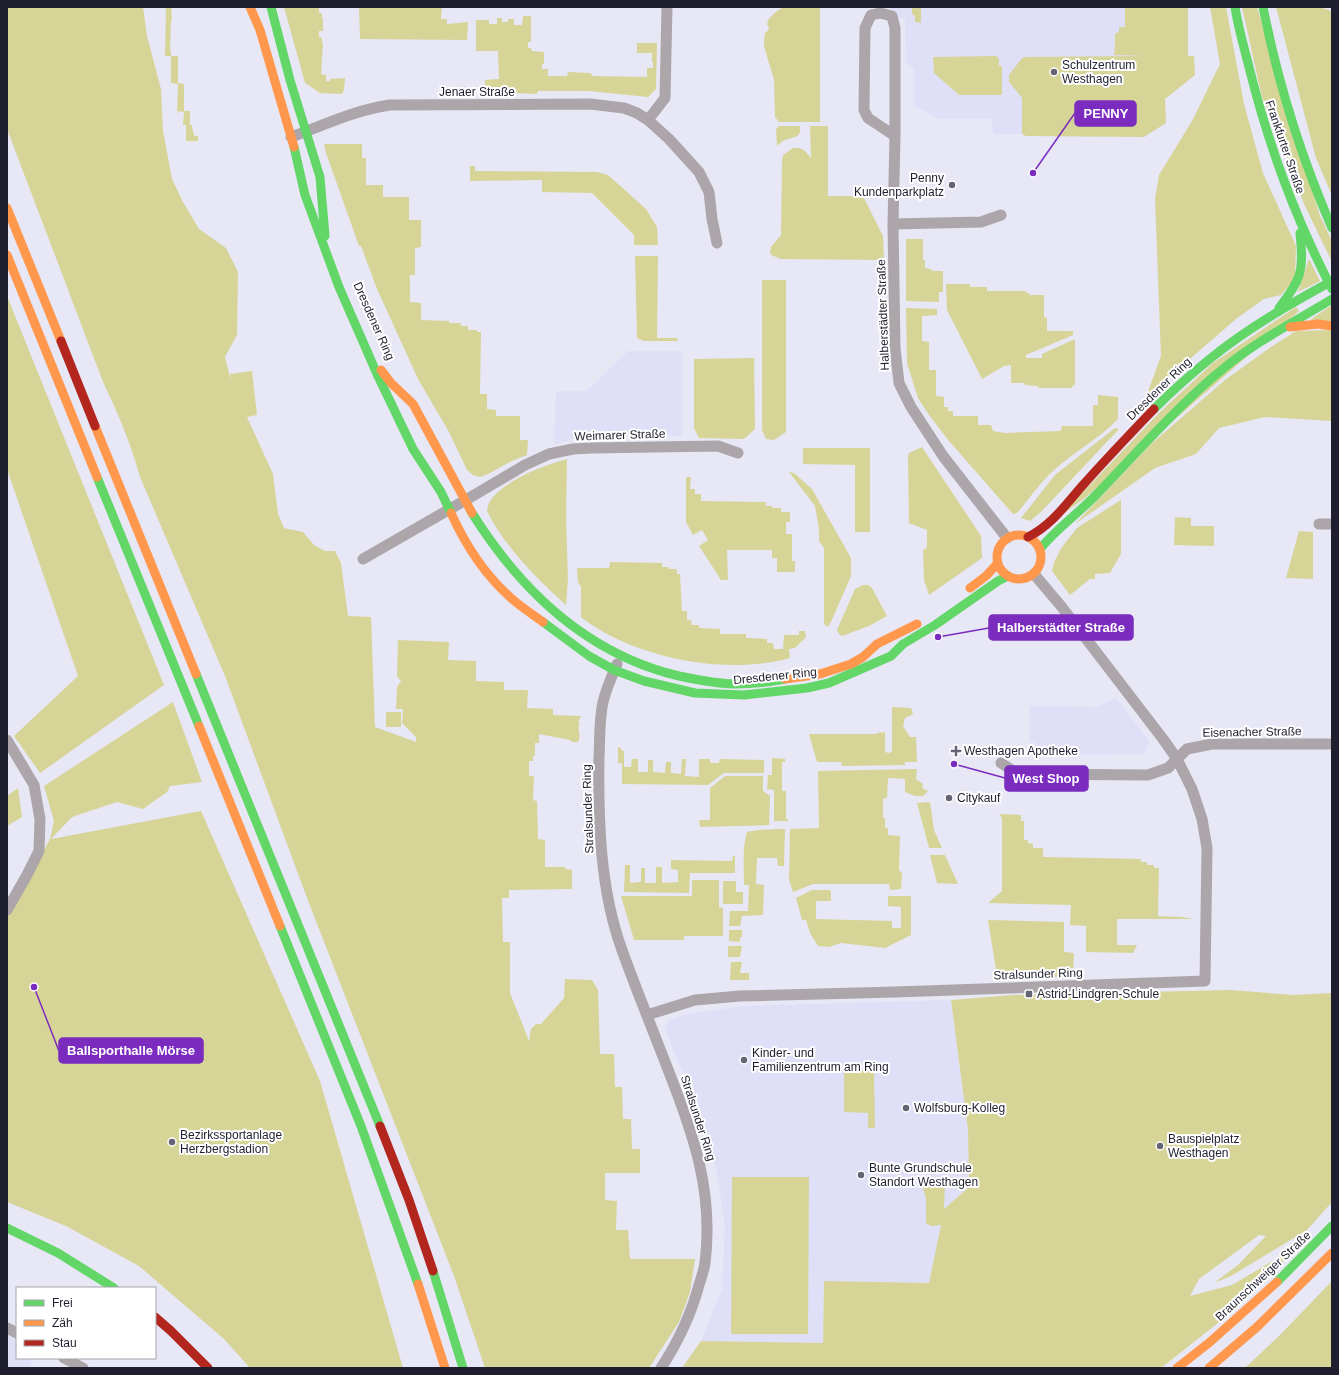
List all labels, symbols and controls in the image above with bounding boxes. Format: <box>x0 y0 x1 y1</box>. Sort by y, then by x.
place label: Schulzentrum Westhagen <box>1062 58 1135 86</box>
marker: Schulzentrum Westhagen <box>1049 67 1059 77</box>
street label: Jenaer Straße <box>439 85 515 99</box>
street label: Frankfurter Straße <box>1262 98 1308 196</box>
callout: PENNY <box>1075 101 1136 126</box>
text: PENNY <box>1084 106 1129 121</box>
place label: Penny Kundenparkplatz <box>854 171 944 199</box>
marker: Penny Kundenparkplatz <box>947 180 957 190</box>
street label: Halberstädter Straße <box>874 259 892 371</box>
street label: Dresdener Ring <box>351 280 397 362</box>
street label: Dresdener Ring <box>1124 355 1194 423</box>
street label: Weimarer Straße <box>574 426 666 444</box>
callout: Halberstädter Straße <box>989 615 1133 640</box>
text: Halberstädter Straße <box>997 620 1125 635</box>
street label: Dresdener Ring <box>732 665 818 687</box>
street label: Eisenacher Straße <box>1202 724 1302 740</box>
place label: Westhagen Apotheke <box>964 744 1078 758</box>
marker: Westhagen Apotheke <box>951 746 961 756</box>
street label: Stralsunder Ring <box>579 764 597 854</box>
callout: West Shop <box>1005 766 1088 791</box>
text: West Shop <box>1013 771 1080 786</box>
place label: Citykauf <box>957 791 1001 805</box>
marker: Citykauf <box>944 793 954 803</box>
street label: Stralsunder Ring <box>993 965 1083 983</box>
place label: Astrid-Lindgren-Schule <box>1037 987 1159 1001</box>
marker: Astrid-Lindgren-Schule <box>1024 989 1034 999</box>
callout: Ballsporthalle Mörse <box>59 1038 203 1063</box>
text: Ballsporthalle Mörse <box>67 1043 195 1058</box>
place label: Kinder- und Familienzentrum am Ring <box>752 1046 889 1074</box>
marker: Kinder- und Familienzentrum am Ring <box>739 1055 749 1065</box>
street label: Stralsunder Ring <box>678 1073 718 1163</box>
place label: Wolfsburg-Kolleg <box>914 1101 1005 1115</box>
marker: Wolfsburg-Kolleg <box>901 1103 911 1113</box>
place label: Bezirkssportanlage Herzbergstadion <box>180 1128 282 1156</box>
place label: Bauspielplatz Westhagen <box>1168 1132 1239 1160</box>
marker: Bezirkssportanlage Herzbergstadion <box>167 1137 177 1147</box>
marker: Bauspielplatz Westhagen <box>1155 1141 1165 1151</box>
place label: Bunte Grundschule Standort Westhagen <box>869 1161 978 1189</box>
marker: Bunte Grundschule Standort Westhagen <box>856 1170 866 1180</box>
street label: Braunschweiger Straße <box>1212 1228 1314 1324</box>
legend <box>16 1287 156 1359</box>
text: Frei <box>52 1296 73 1310</box>
text: Zäh <box>52 1316 73 1330</box>
text: Stau <box>52 1336 77 1350</box>

